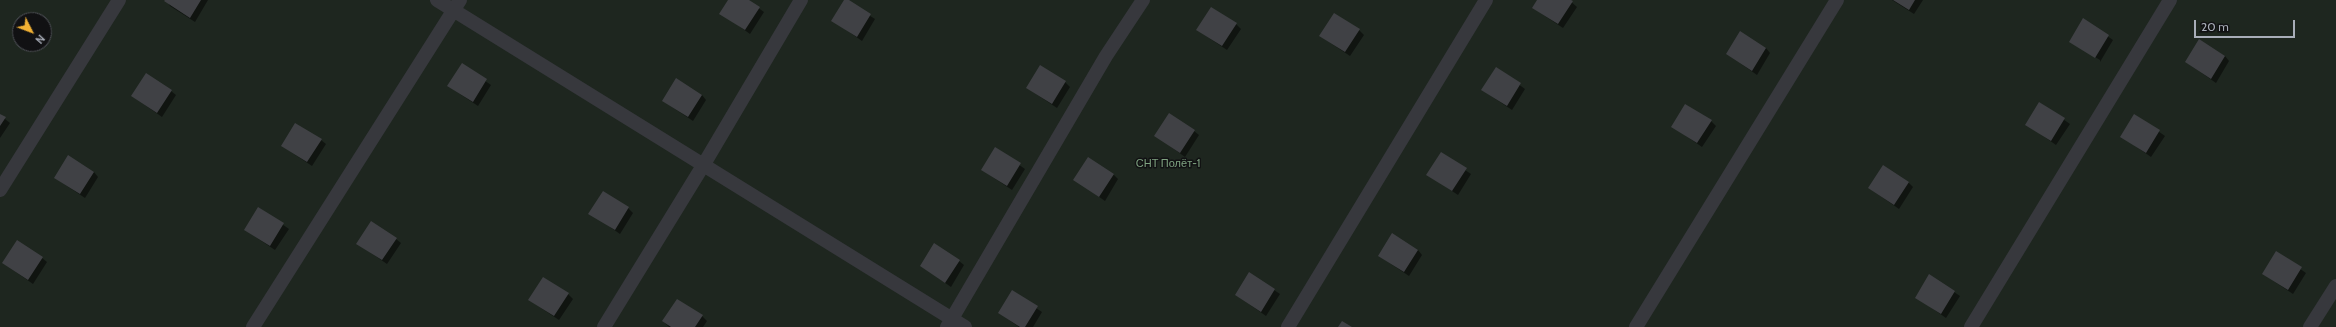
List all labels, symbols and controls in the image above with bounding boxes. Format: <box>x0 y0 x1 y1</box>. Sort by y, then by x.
north arrow <box>12 12 52 52</box>
scale bar <box>2196 12 2297 38</box>
text: 20 m <box>2201 19 2229 34</box>
text: N <box>32 32 48 47</box>
park label: СНТ Полёт-1 <box>1136 157 1200 171</box>

